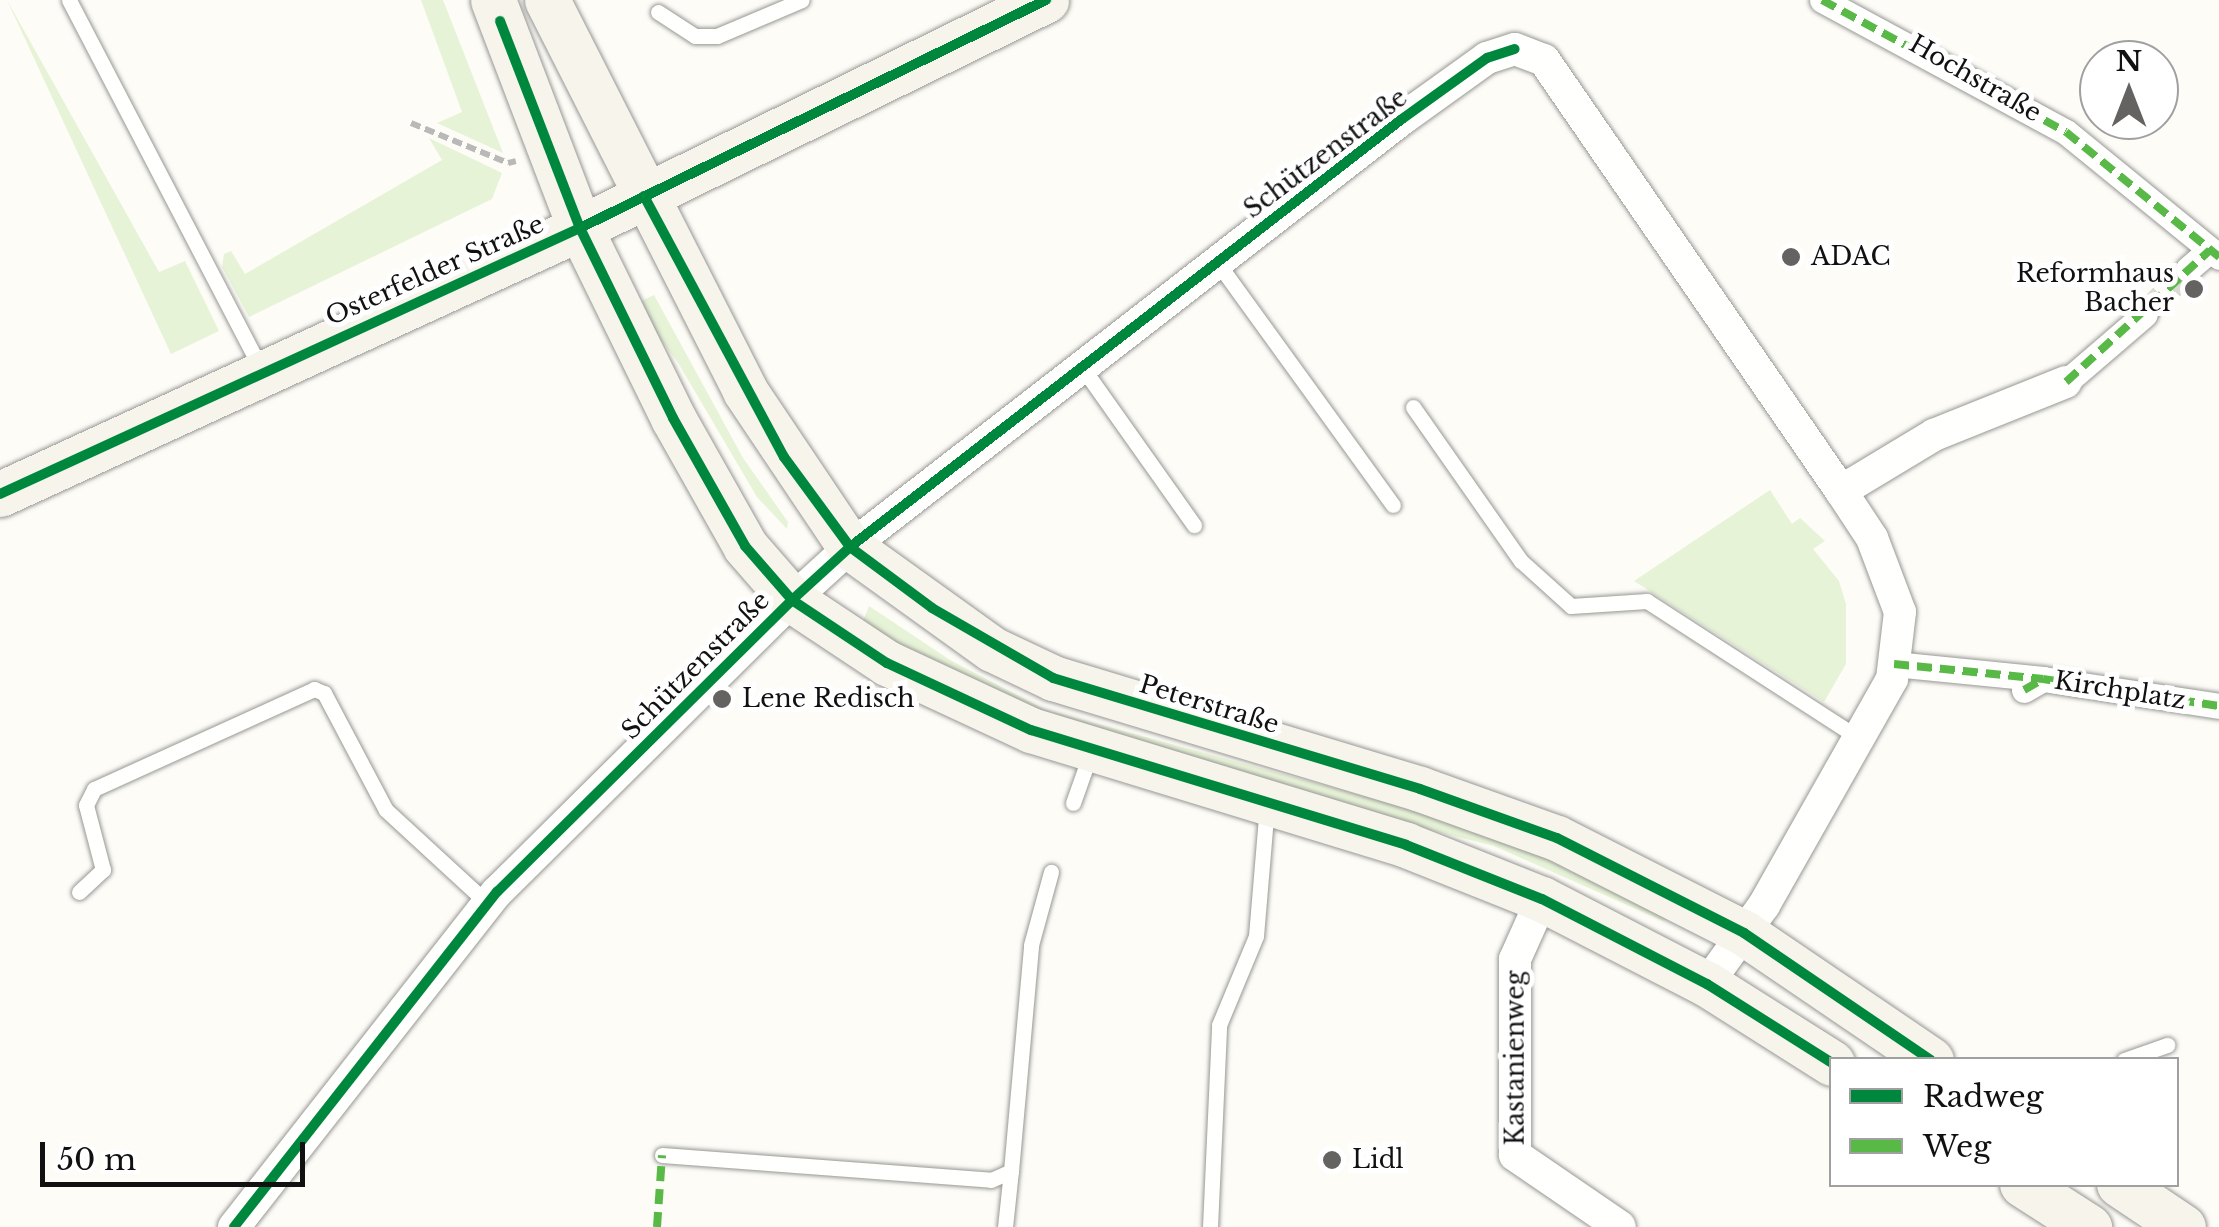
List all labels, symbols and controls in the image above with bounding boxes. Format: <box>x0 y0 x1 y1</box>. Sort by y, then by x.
street label: Hochstraße <box>1904 29 2046 129</box>
north arrow <box>2079 40 2179 140</box>
text: N <box>2116 44 2142 79</box>
street label: Schützenstraße <box>1239 83 1413 225</box>
street label: Osterfelder Straße <box>321 209 549 333</box>
place label: ADAC <box>1811 242 1891 272</box>
marker: ADAC <box>1780 246 1802 268</box>
place label: Reformhaus Bacher <box>2016 260 2174 319</box>
marker: Reformhaus Bacher <box>2183 278 2205 300</box>
street label: Schützenstraße <box>616 586 776 746</box>
street label: Kirchplatz <box>2052 666 2188 716</box>
street label: Peterstraße <box>1136 670 1282 740</box>
place label: Lene Redisch <box>742 684 914 714</box>
marker: Lene Redisch <box>711 688 733 710</box>
street label: Kastanienweg <box>1501 971 1531 1145</box>
legend <box>1829 1057 2179 1187</box>
text: Radweg <box>1923 1078 2044 1115</box>
scale bar <box>45 1122 310 1184</box>
text: Weg <box>1923 1128 1991 1165</box>
text: 50 m <box>57 1141 136 1178</box>
place label: Lidl <box>1352 1145 1404 1175</box>
marker: Lidl <box>1321 1149 1343 1171</box>

